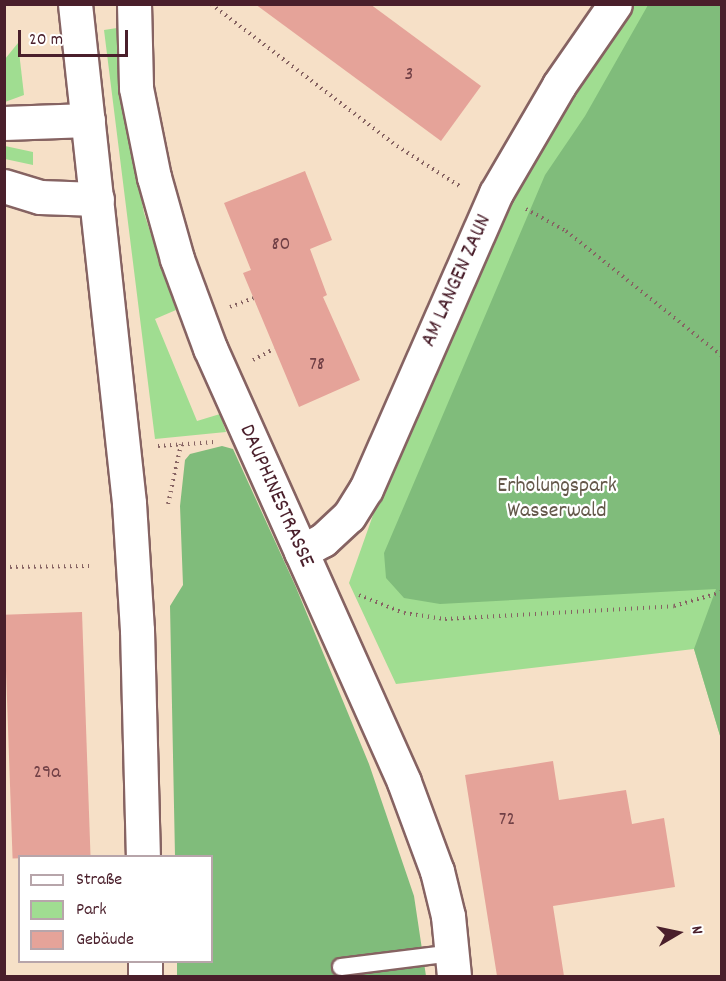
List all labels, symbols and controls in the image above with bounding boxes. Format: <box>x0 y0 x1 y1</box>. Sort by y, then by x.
scale bar <box>21 18 130 56</box>
text: 20 m <box>29 28 63 53</box>
house number: 3 <box>405 63 413 87</box>
street label: AM LANGEN ZAUN <box>416 211 498 351</box>
house number: 80 <box>272 233 290 257</box>
house number: 78 <box>309 353 325 377</box>
street label: DAUPHINESTRASSE <box>233 421 319 571</box>
park label: Erholungspark Wasserwald <box>497 473 617 524</box>
house number: 29a <box>33 761 61 785</box>
house number: 72 <box>499 808 515 832</box>
legend <box>18 855 213 963</box>
text: Straße <box>76 868 122 893</box>
text: Park <box>76 898 107 923</box>
north arrow <box>648 903 708 963</box>
text: N <box>684 924 708 936</box>
text: Gebäude <box>76 928 134 953</box>

